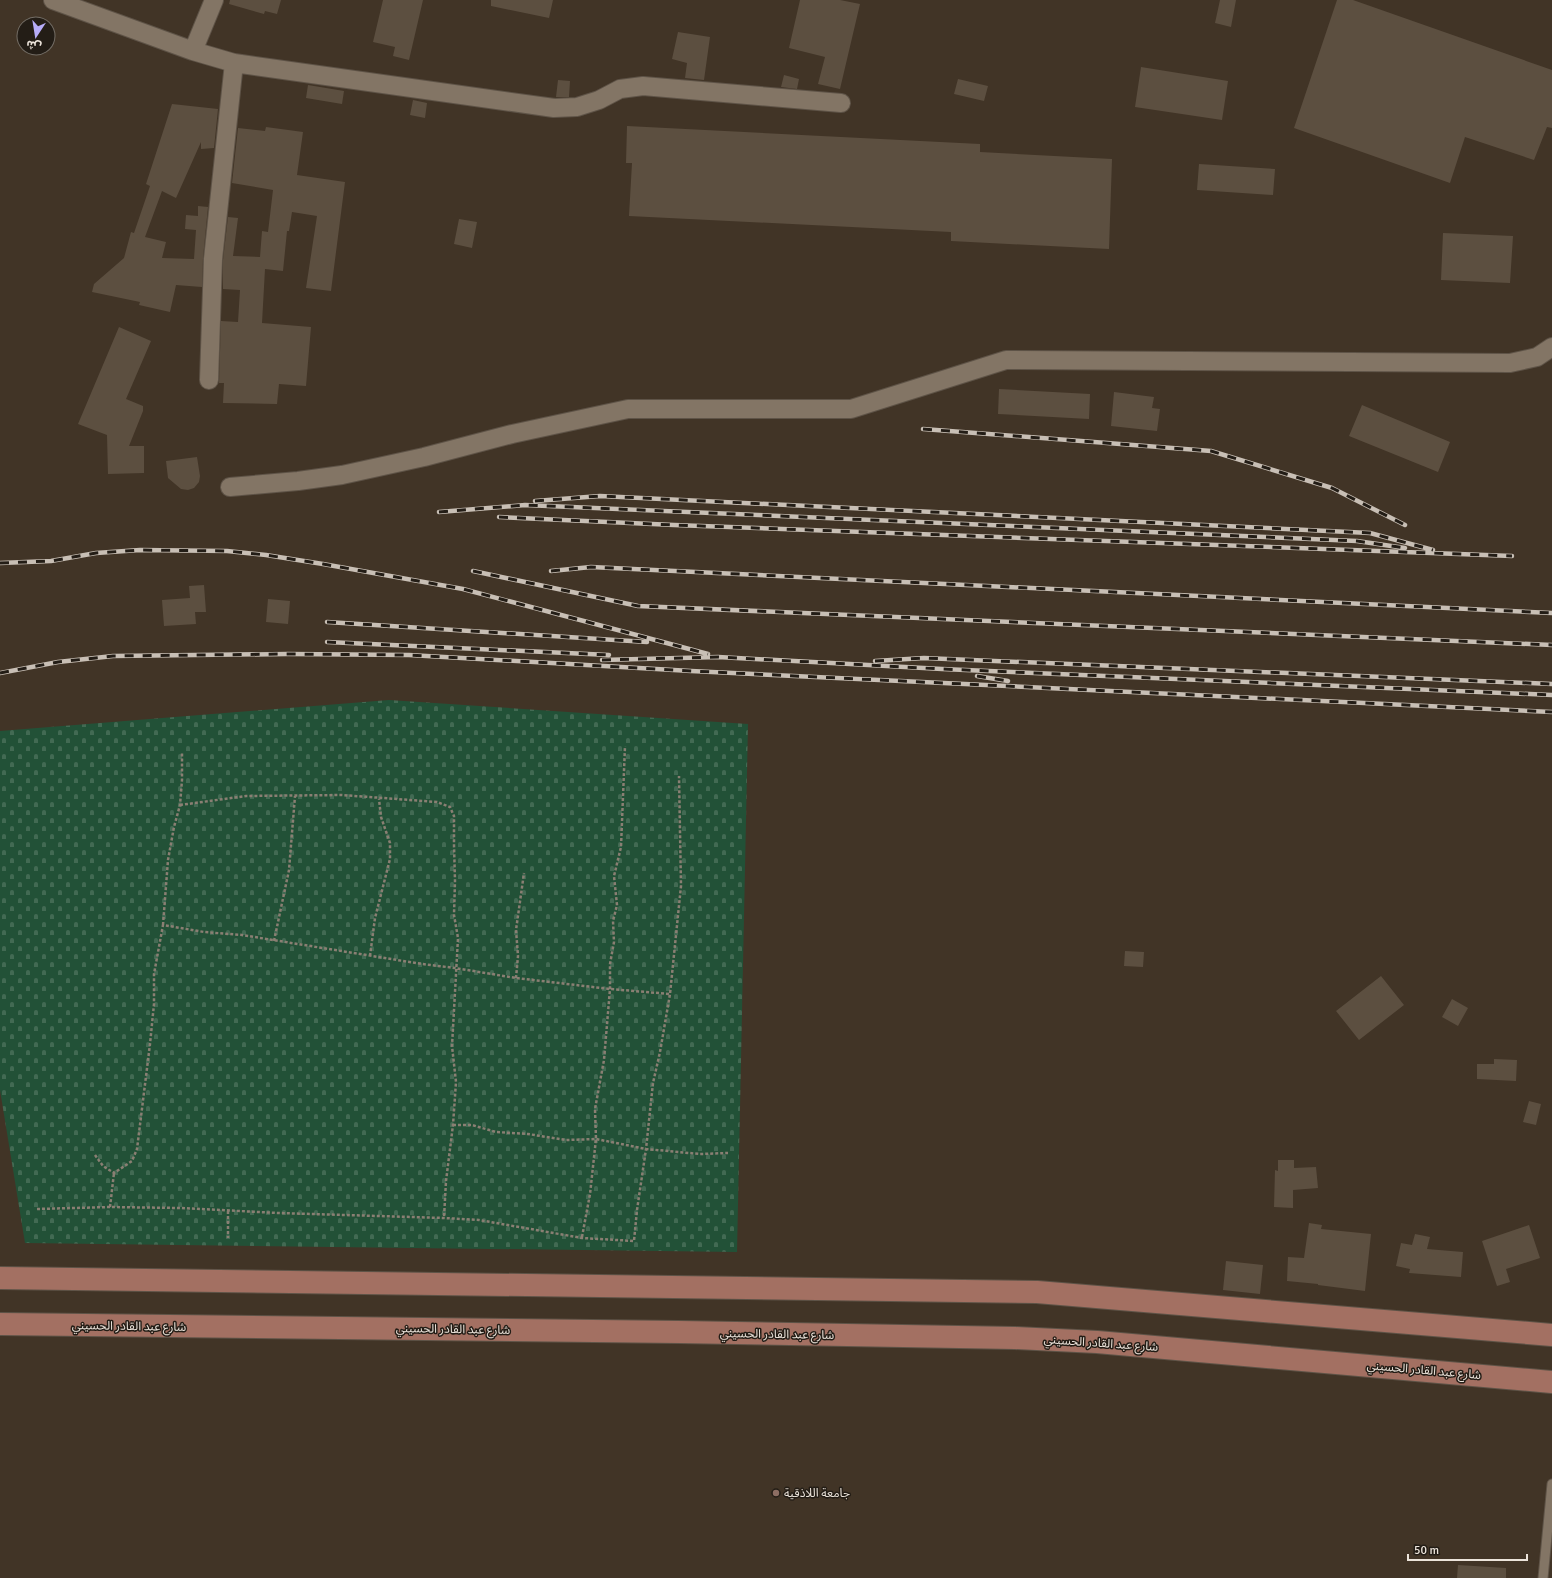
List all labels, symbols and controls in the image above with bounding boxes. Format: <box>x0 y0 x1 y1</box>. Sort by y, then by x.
north arrow <box>16 16 56 56</box>
text: ش <box>25 37 43 53</box>
street label: شارع عبد القادر الحسيني <box>72 1318 186 1337</box>
street label: شارع عبد القادر الحسيني <box>396 1321 510 1340</box>
street label: شارع عبد القادر الحسيني <box>720 1326 834 1345</box>
street label: شارع عبد القادر الحسيني <box>1043 1332 1159 1357</box>
street label: شارع عبد القادر الحسيني <box>1366 1358 1482 1385</box>
place label: جامعة اللاذقية <box>784 1486 850 1501</box>
marker: جامعة اللاذقية <box>771 1488 781 1498</box>
scale bar <box>1408 1536 1527 1562</box>
text: 50 m <box>1414 1543 1439 1558</box>

